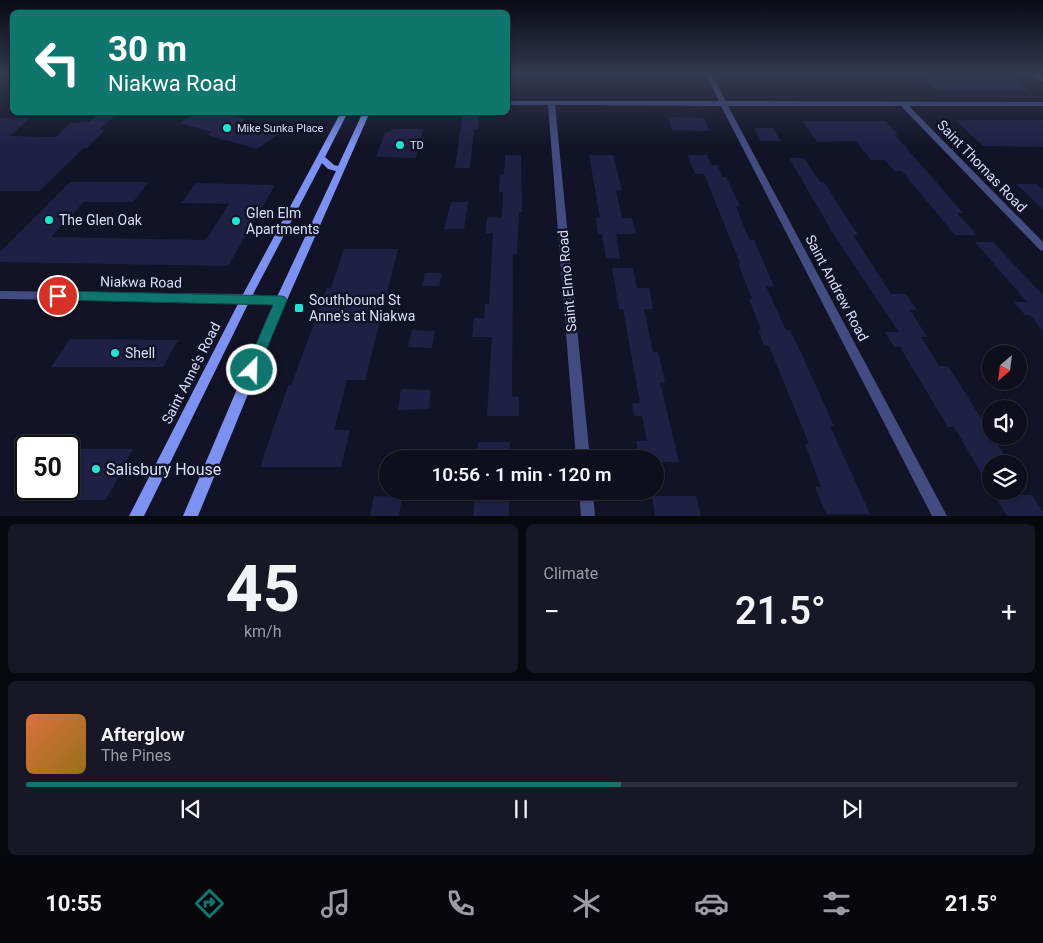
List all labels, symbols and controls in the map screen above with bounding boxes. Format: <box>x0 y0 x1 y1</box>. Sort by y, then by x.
text: 30 m <box>108 29 187 70</box>
icon: left <box>25 30 90 95</box>
text: Niakwa Road <box>108 71 237 96</box>
street label: Saint Thomas Road <box>934 117 1030 215</box>
marker: Mike Sunka Place <box>221 122 233 134</box>
place label: Mike Sunka Place <box>237 122 324 135</box>
marker: TD <box>394 139 406 151</box>
place label: TD <box>410 139 424 152</box>
place label: Glen Elm Apartments <box>246 205 320 237</box>
place label: The Glen Oak <box>59 212 143 228</box>
marker: The Glen Oak <box>43 214 55 226</box>
marker: Glen Elm Apartments <box>230 215 242 227</box>
street label: Saint Elmo Road <box>555 229 579 333</box>
street label: Saint Andrew Road <box>802 232 872 344</box>
street label: Niakwa Road <box>100 273 182 291</box>
pin <box>37 275 79 317</box>
icon: arrive <box>44 282 72 310</box>
place label: Southbound St Anne's at Niakwa <box>309 292 415 324</box>
marker: Southbound St Anne's at Niakwa <box>293 302 305 314</box>
street label: Saint Anne's Road <box>159 320 223 426</box>
position arrow <box>225 343 277 395</box>
place label: Shell <box>125 345 155 361</box>
north arrow <box>982 345 1028 390</box>
map controls <box>982 345 1027 500</box>
marker: Shell <box>109 347 121 359</box>
button: sound <box>982 400 1027 445</box>
speed limit sign: 50 <box>15 435 80 500</box>
button: layers <box>982 455 1027 500</box>
place label: Salisbury House <box>106 460 221 479</box>
marker: Salisbury House <box>90 463 102 475</box>
text: 10:56 · 1 min · 120 m <box>431 463 612 486</box>
text: 45 <box>225 551 300 627</box>
text: Climate <box>544 564 598 583</box>
text: 21.5° <box>735 589 826 633</box>
text: − <box>544 595 560 628</box>
text: + <box>1001 595 1017 628</box>
text: km/h <box>244 622 282 641</box>
text: Afterglow <box>101 723 185 746</box>
text: The Pines <box>101 746 171 765</box>
icon: previous <box>177 795 205 823</box>
icon: pause <box>507 795 535 823</box>
icon: next <box>838 795 866 823</box>
icon: directions <box>192 886 227 921</box>
icon: music <box>318 886 353 921</box>
icon: phone <box>443 886 478 921</box>
icon: climate <box>569 886 604 921</box>
icon: car <box>694 886 729 921</box>
icon: filters <box>819 886 854 921</box>
text: 10:55 <box>45 891 102 916</box>
text: 21.5° <box>945 891 998 916</box>

